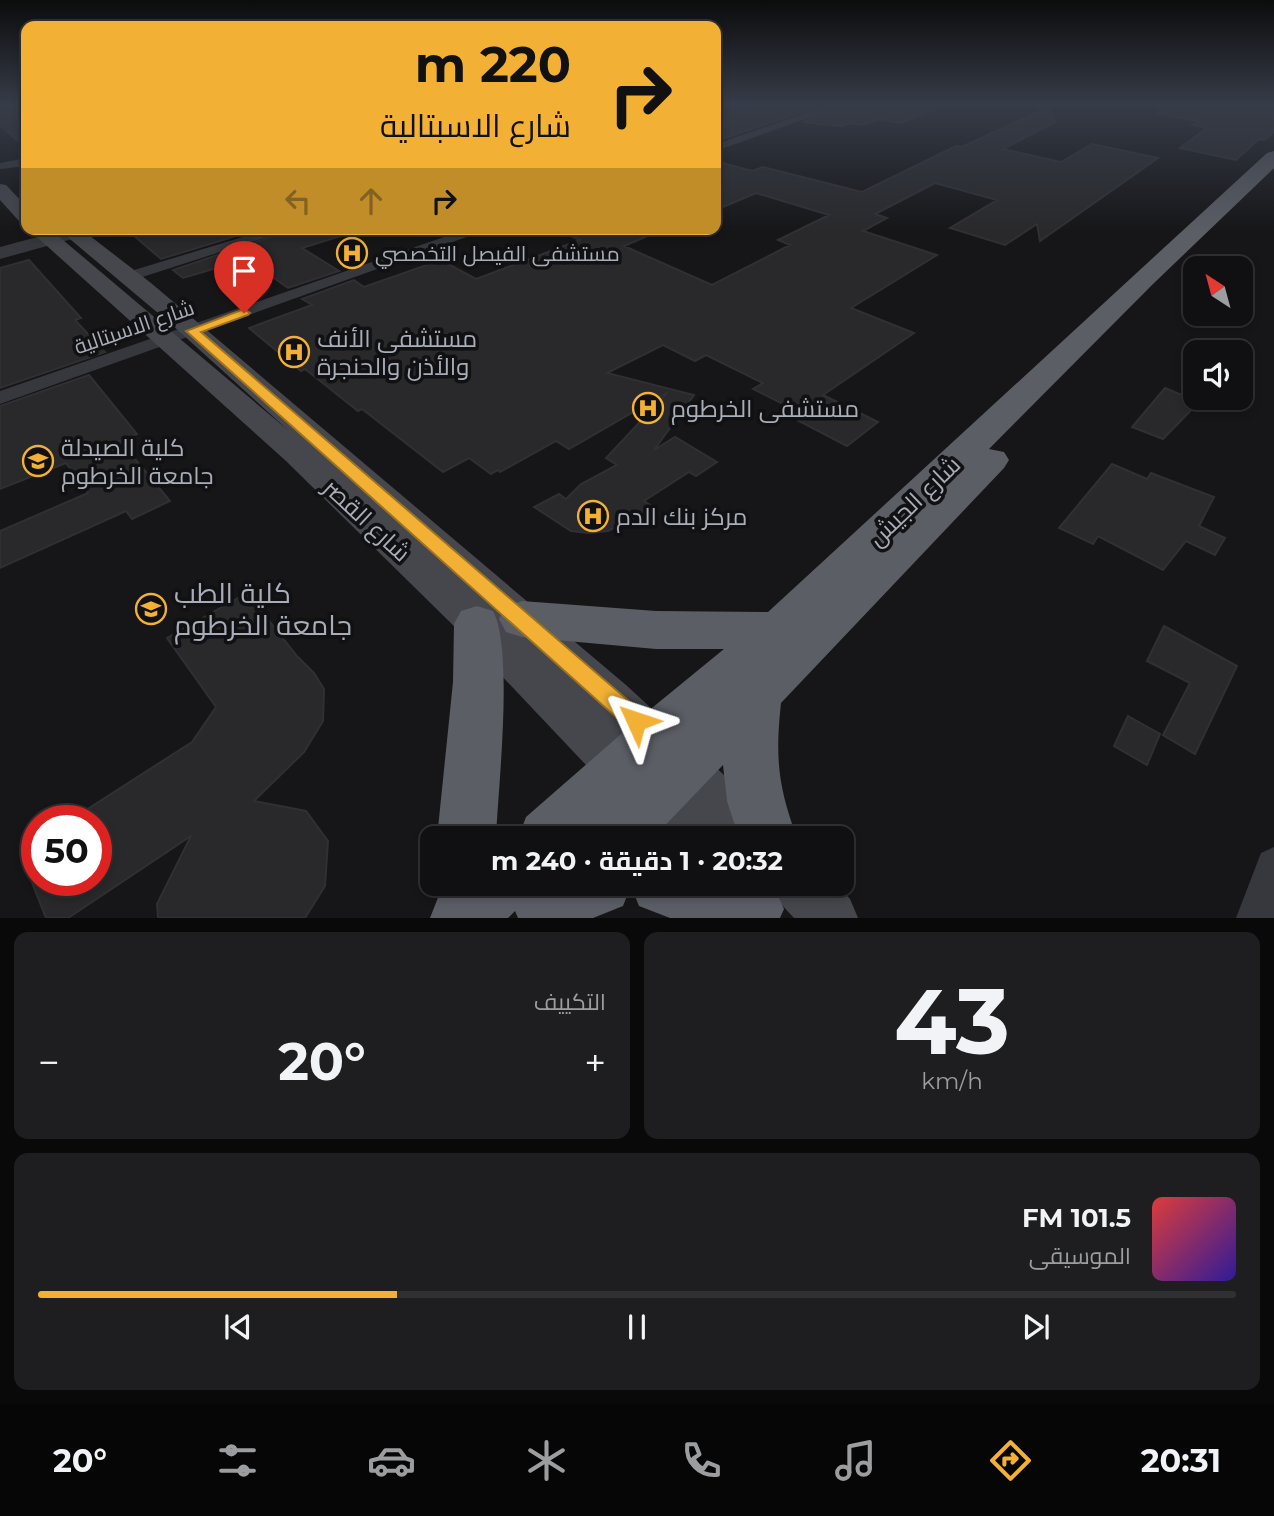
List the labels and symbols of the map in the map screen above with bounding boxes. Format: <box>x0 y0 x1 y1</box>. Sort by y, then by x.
hospital icon: مستشفى الفيصل التخصصي <box>335 236 369 270</box>
pin <box>214 241 274 313</box>
place label: مستشفى الفيصل التخصصي <box>375 241 620 269</box>
north arrow <box>1183 256 1253 326</box>
street label: شارع الاسبتالية <box>71 295 198 361</box>
place label: مستشفى الأنف والأذن والحنجرة <box>317 324 477 381</box>
hospital icon: مستشفى الأنف والأذن والحنجرة <box>277 335 311 369</box>
hospital icon: مستشفى الخرطوم <box>631 391 665 425</box>
place label: مستشفى الخرطوم <box>671 394 859 425</box>
place label: كلية الصيدلة جامعة الخرطوم <box>61 433 214 492</box>
school or university icon: كلية الصيدلة جامعة الخرطوم <box>21 444 55 478</box>
street label: شارع الجيش <box>862 450 968 554</box>
street label: شارع القصر <box>315 471 416 569</box>
hospital icon: مركز بنك الدم <box>576 499 610 533</box>
place label: مركز بنك الدم <box>616 502 747 533</box>
place label: كلية الطب جامعة الخرطوم <box>174 576 352 645</box>
school or university icon: كلية الطب جامعة الخرطوم <box>134 592 168 626</box>
position arrow <box>599 684 673 758</box>
speed limit sign: 50 <box>21 805 112 896</box>

